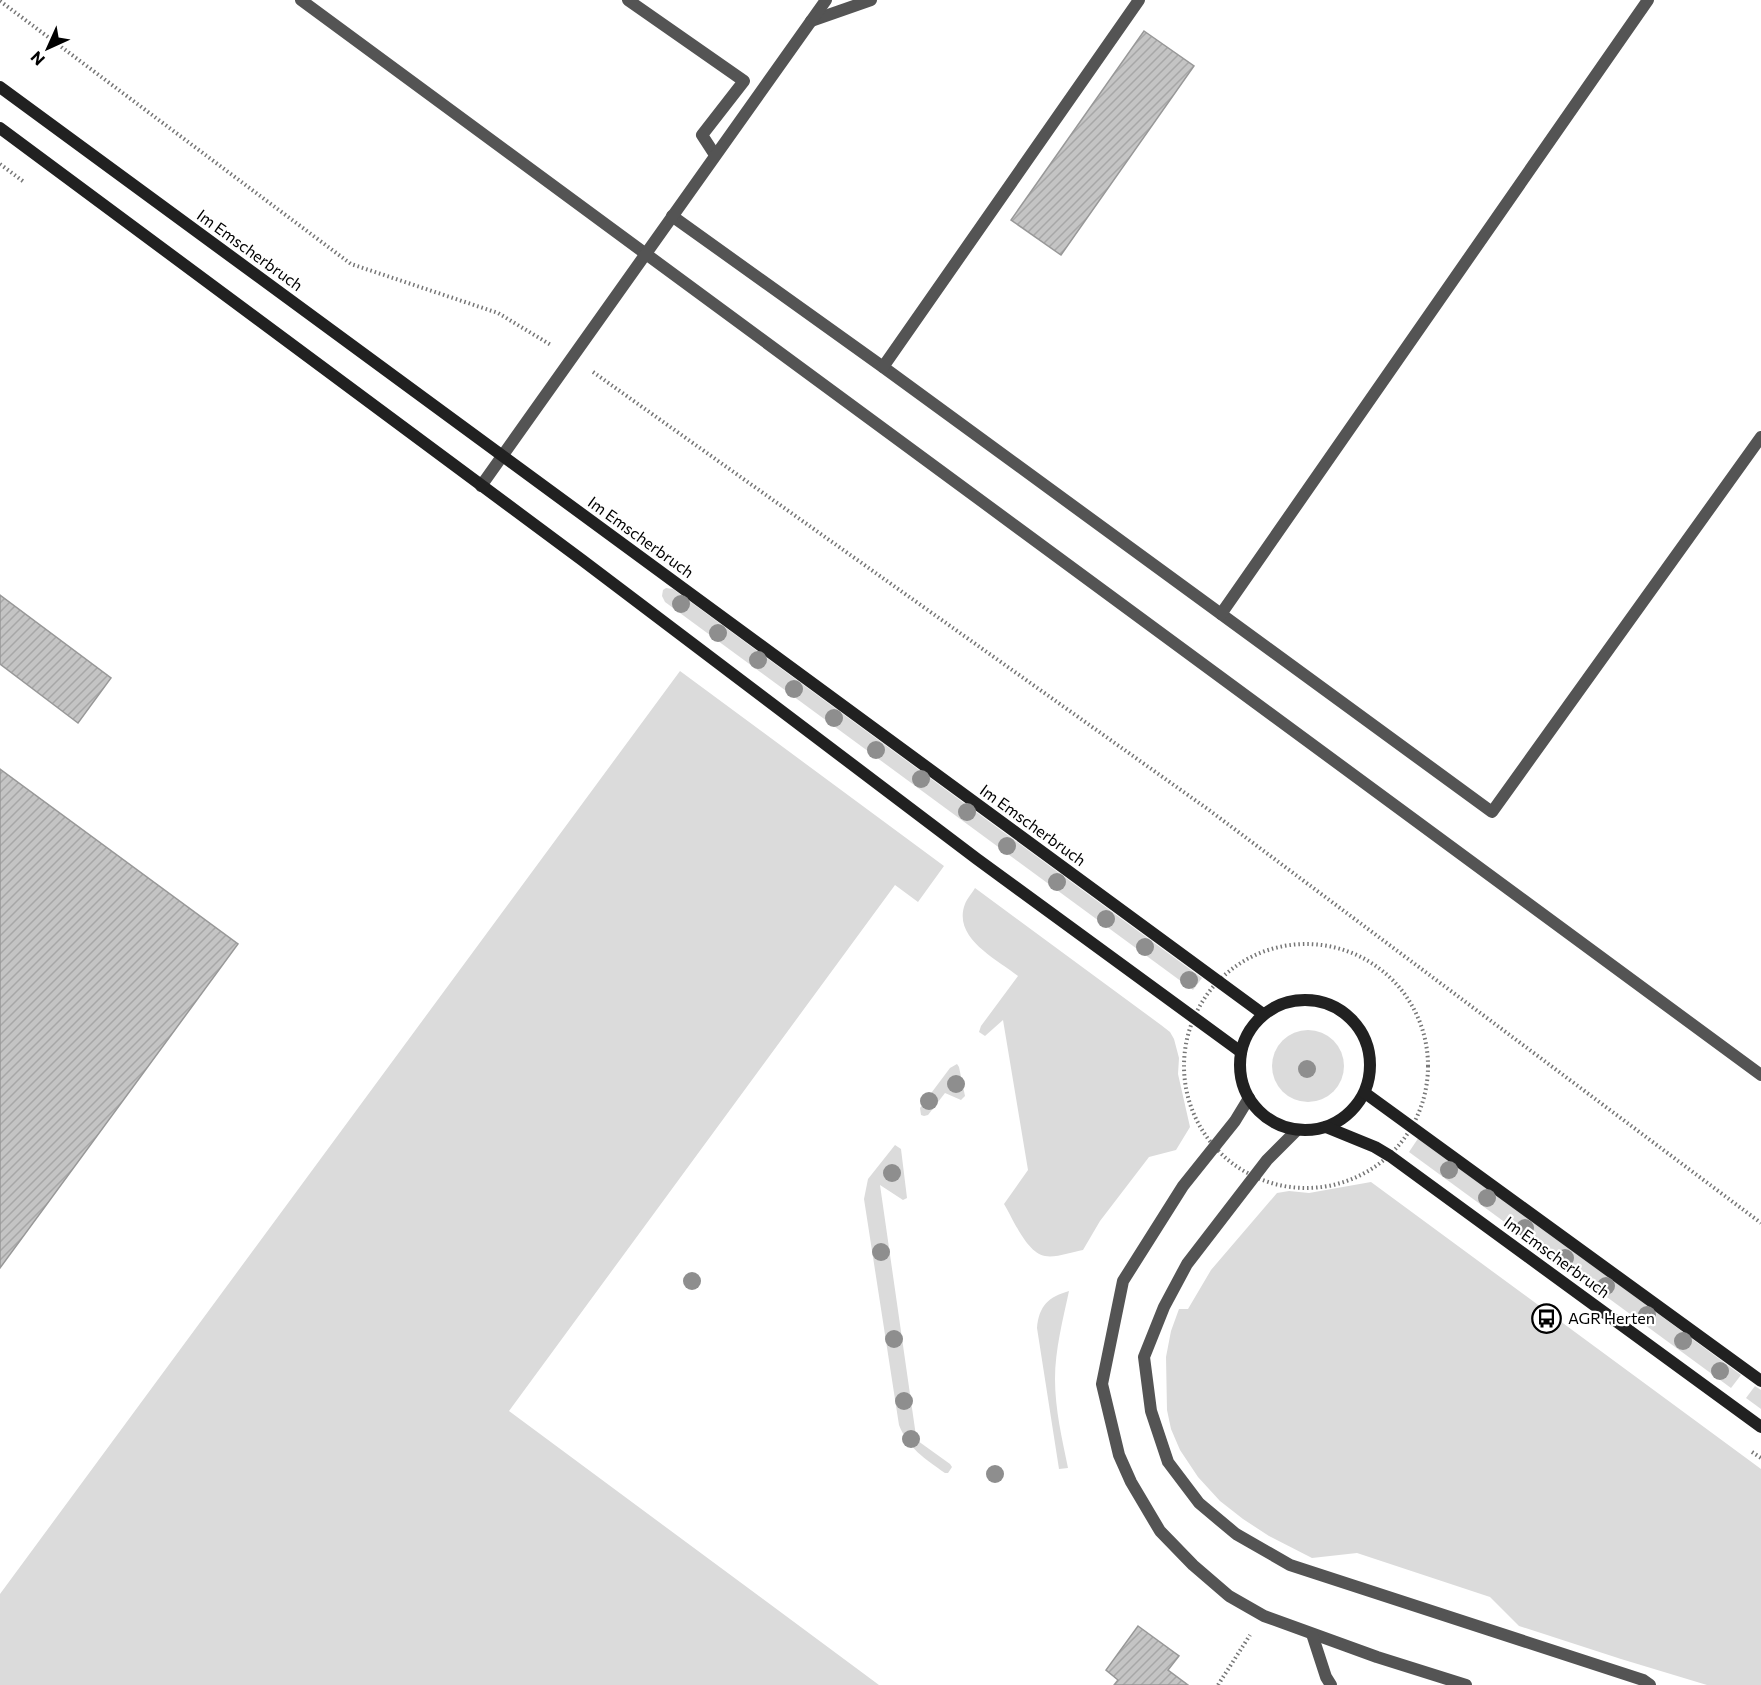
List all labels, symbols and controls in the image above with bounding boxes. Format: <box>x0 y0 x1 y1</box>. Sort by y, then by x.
north arrow <box>18 18 78 78</box>
text: N <box>26 48 48 70</box>
street label: Im Emscherbruch <box>194 205 307 294</box>
street label: Im Emscherbruch <box>585 492 698 581</box>
street label: Im Emscherbruch <box>977 780 1090 869</box>
street label: Im Emscherbruch <box>1501 1212 1614 1301</box>
bus stop icon: AGR Herten <box>1531 1302 1563 1334</box>
place label: AGR Herten <box>1568 1308 1655 1327</box>

